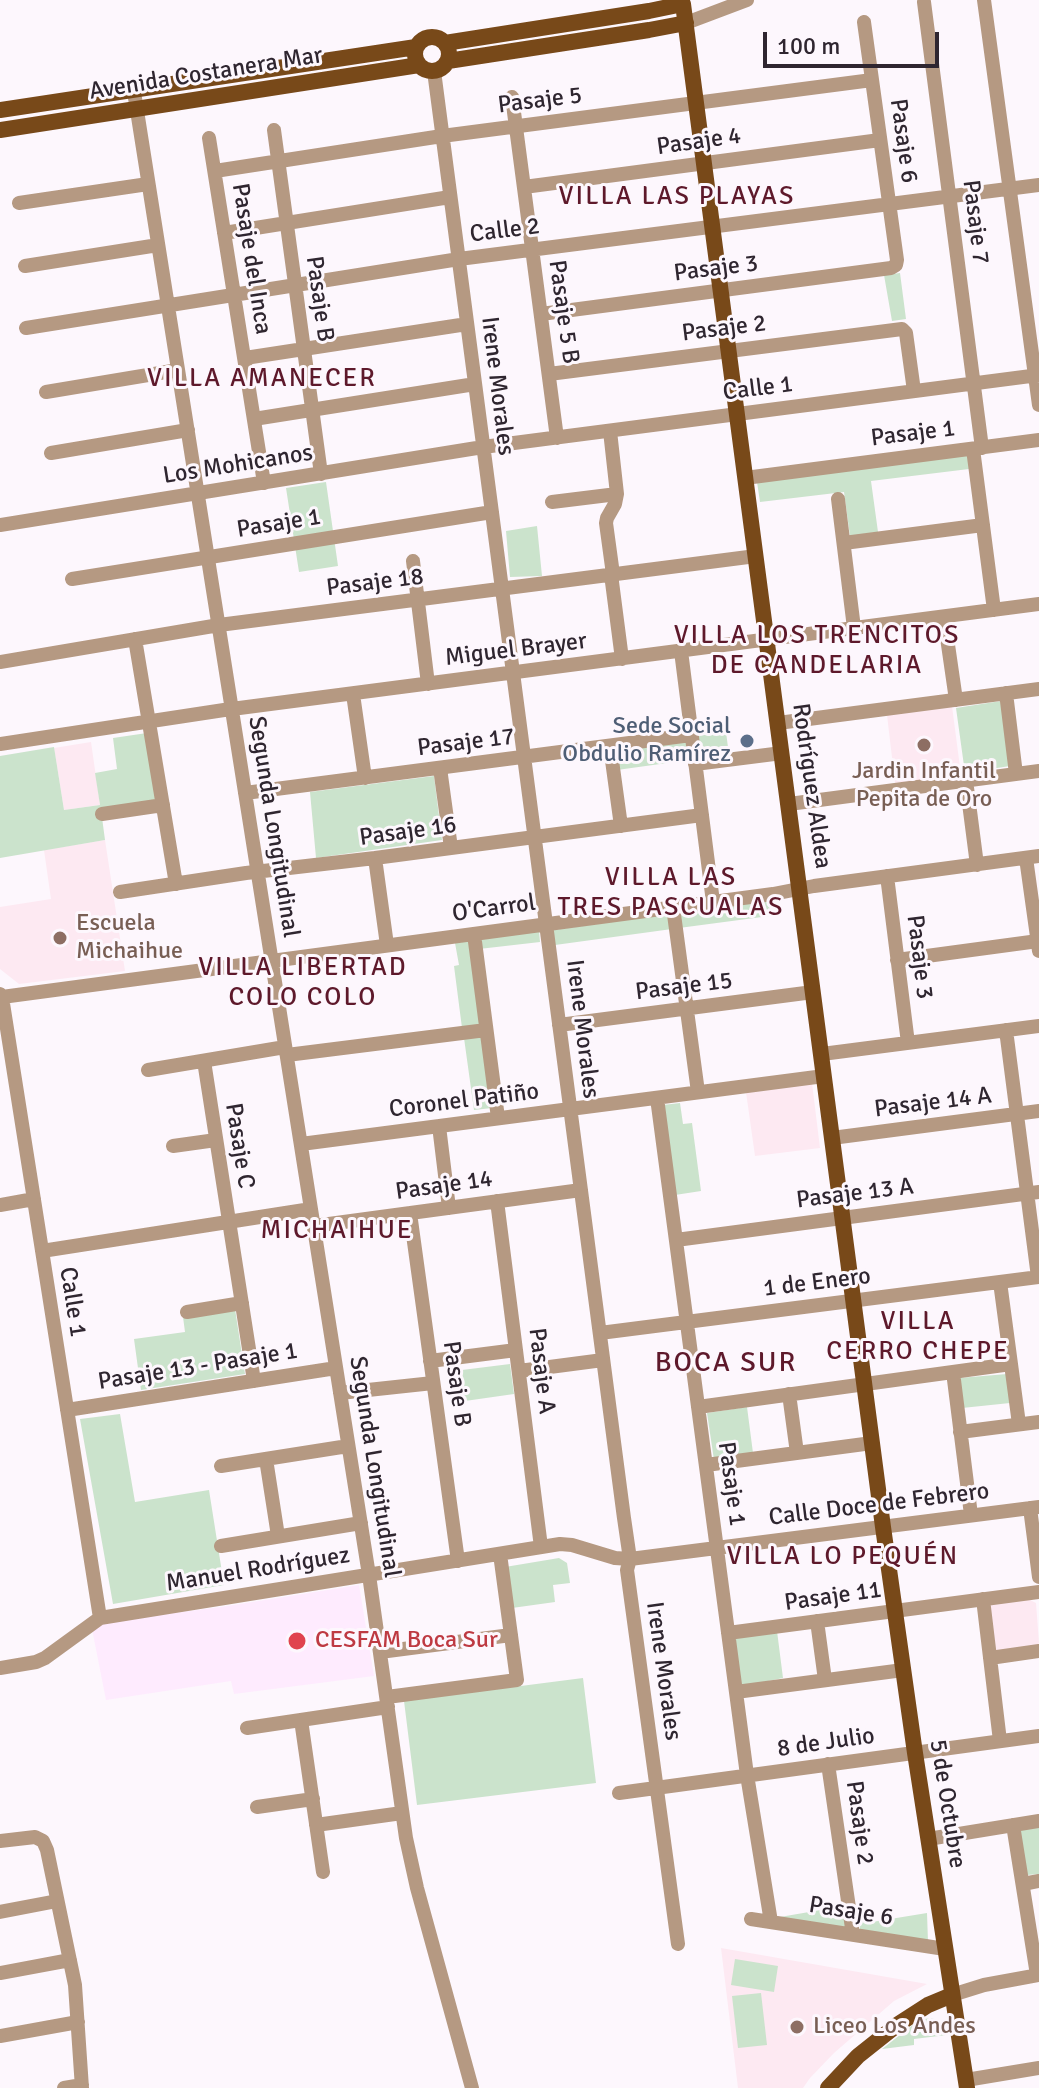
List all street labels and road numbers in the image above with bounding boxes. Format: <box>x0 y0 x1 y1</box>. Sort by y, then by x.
street label: Avenida Costanera Mar <box>87 41 325 107</box>
street label: Pasaje 5 <box>496 82 584 120</box>
street label: Pasaje 6 <box>883 97 923 185</box>
street label: Pasaje 4 <box>655 122 743 162</box>
street label: Pasaje 7 <box>956 178 994 266</box>
street label: Pasaje del Inca <box>225 181 277 337</box>
street label: Calle 2 <box>468 212 542 250</box>
street label: Pasaje 3 <box>672 250 760 288</box>
street label: Pasaje B <box>299 254 339 344</box>
street label: Pasaje 5 B <box>541 258 585 366</box>
street label: Pasaje 2 <box>680 310 768 348</box>
street label: Irene Morales <box>474 315 520 457</box>
street label: Calle 1 <box>721 370 795 408</box>
street label: Pasaje 1 <box>869 415 957 453</box>
street label: Los Mohicanos <box>161 439 315 491</box>
street label: Pasaje 1 <box>235 503 323 545</box>
street label: Pasaje 18 <box>325 563 425 603</box>
street label: Miguel Brayer <box>444 627 588 673</box>
street label: Rodríguez Aldea <box>785 701 837 871</box>
street label: Segunda Longitudinal <box>241 714 305 940</box>
street label: Pasaje 17 <box>416 723 516 763</box>
street label: Pasaje 16 <box>358 811 458 853</box>
street label: O'Carrol <box>450 889 538 929</box>
street label: Pasaje 3 <box>900 913 938 1001</box>
street label: Irene Morales <box>559 958 605 1100</box>
street label: Pasaje 15 <box>634 967 734 1007</box>
street label: Coronel Patiño <box>387 1078 541 1124</box>
street label: Pasaje 14 A <box>873 1082 993 1124</box>
street label: Pasaje C <box>218 1101 260 1191</box>
street label: Pasaje 14 <box>394 1165 494 1207</box>
street label: Pasaje 13 A <box>795 1173 915 1215</box>
street label: 1 de Enero <box>762 1262 872 1304</box>
street label: Calle 1 <box>52 1265 92 1339</box>
street label: Pasaje A <box>521 1326 561 1416</box>
street label: Pasaje 13 - Pasaje 1 <box>96 1337 300 1397</box>
street label: Pasaje B <box>436 1339 476 1429</box>
street label: Segunda Longitudinal <box>342 1354 406 1580</box>
street label: Pasaje 1 <box>711 1440 751 1528</box>
street label: Calle Doce de Febrero <box>767 1477 991 1533</box>
street label: Manuel Rodríguez <box>164 1541 352 1599</box>
street label: Pasaje 11 <box>783 1576 883 1618</box>
street label: Irene Morales <box>639 1600 687 1742</box>
street label: 8 de Julio <box>775 1722 877 1764</box>
street label: 5 de Octubre <box>923 1738 971 1870</box>
street label: Pasaje 2 <box>839 1779 879 1867</box>
street label: Pasaje 6 <box>807 1891 895 1933</box>

